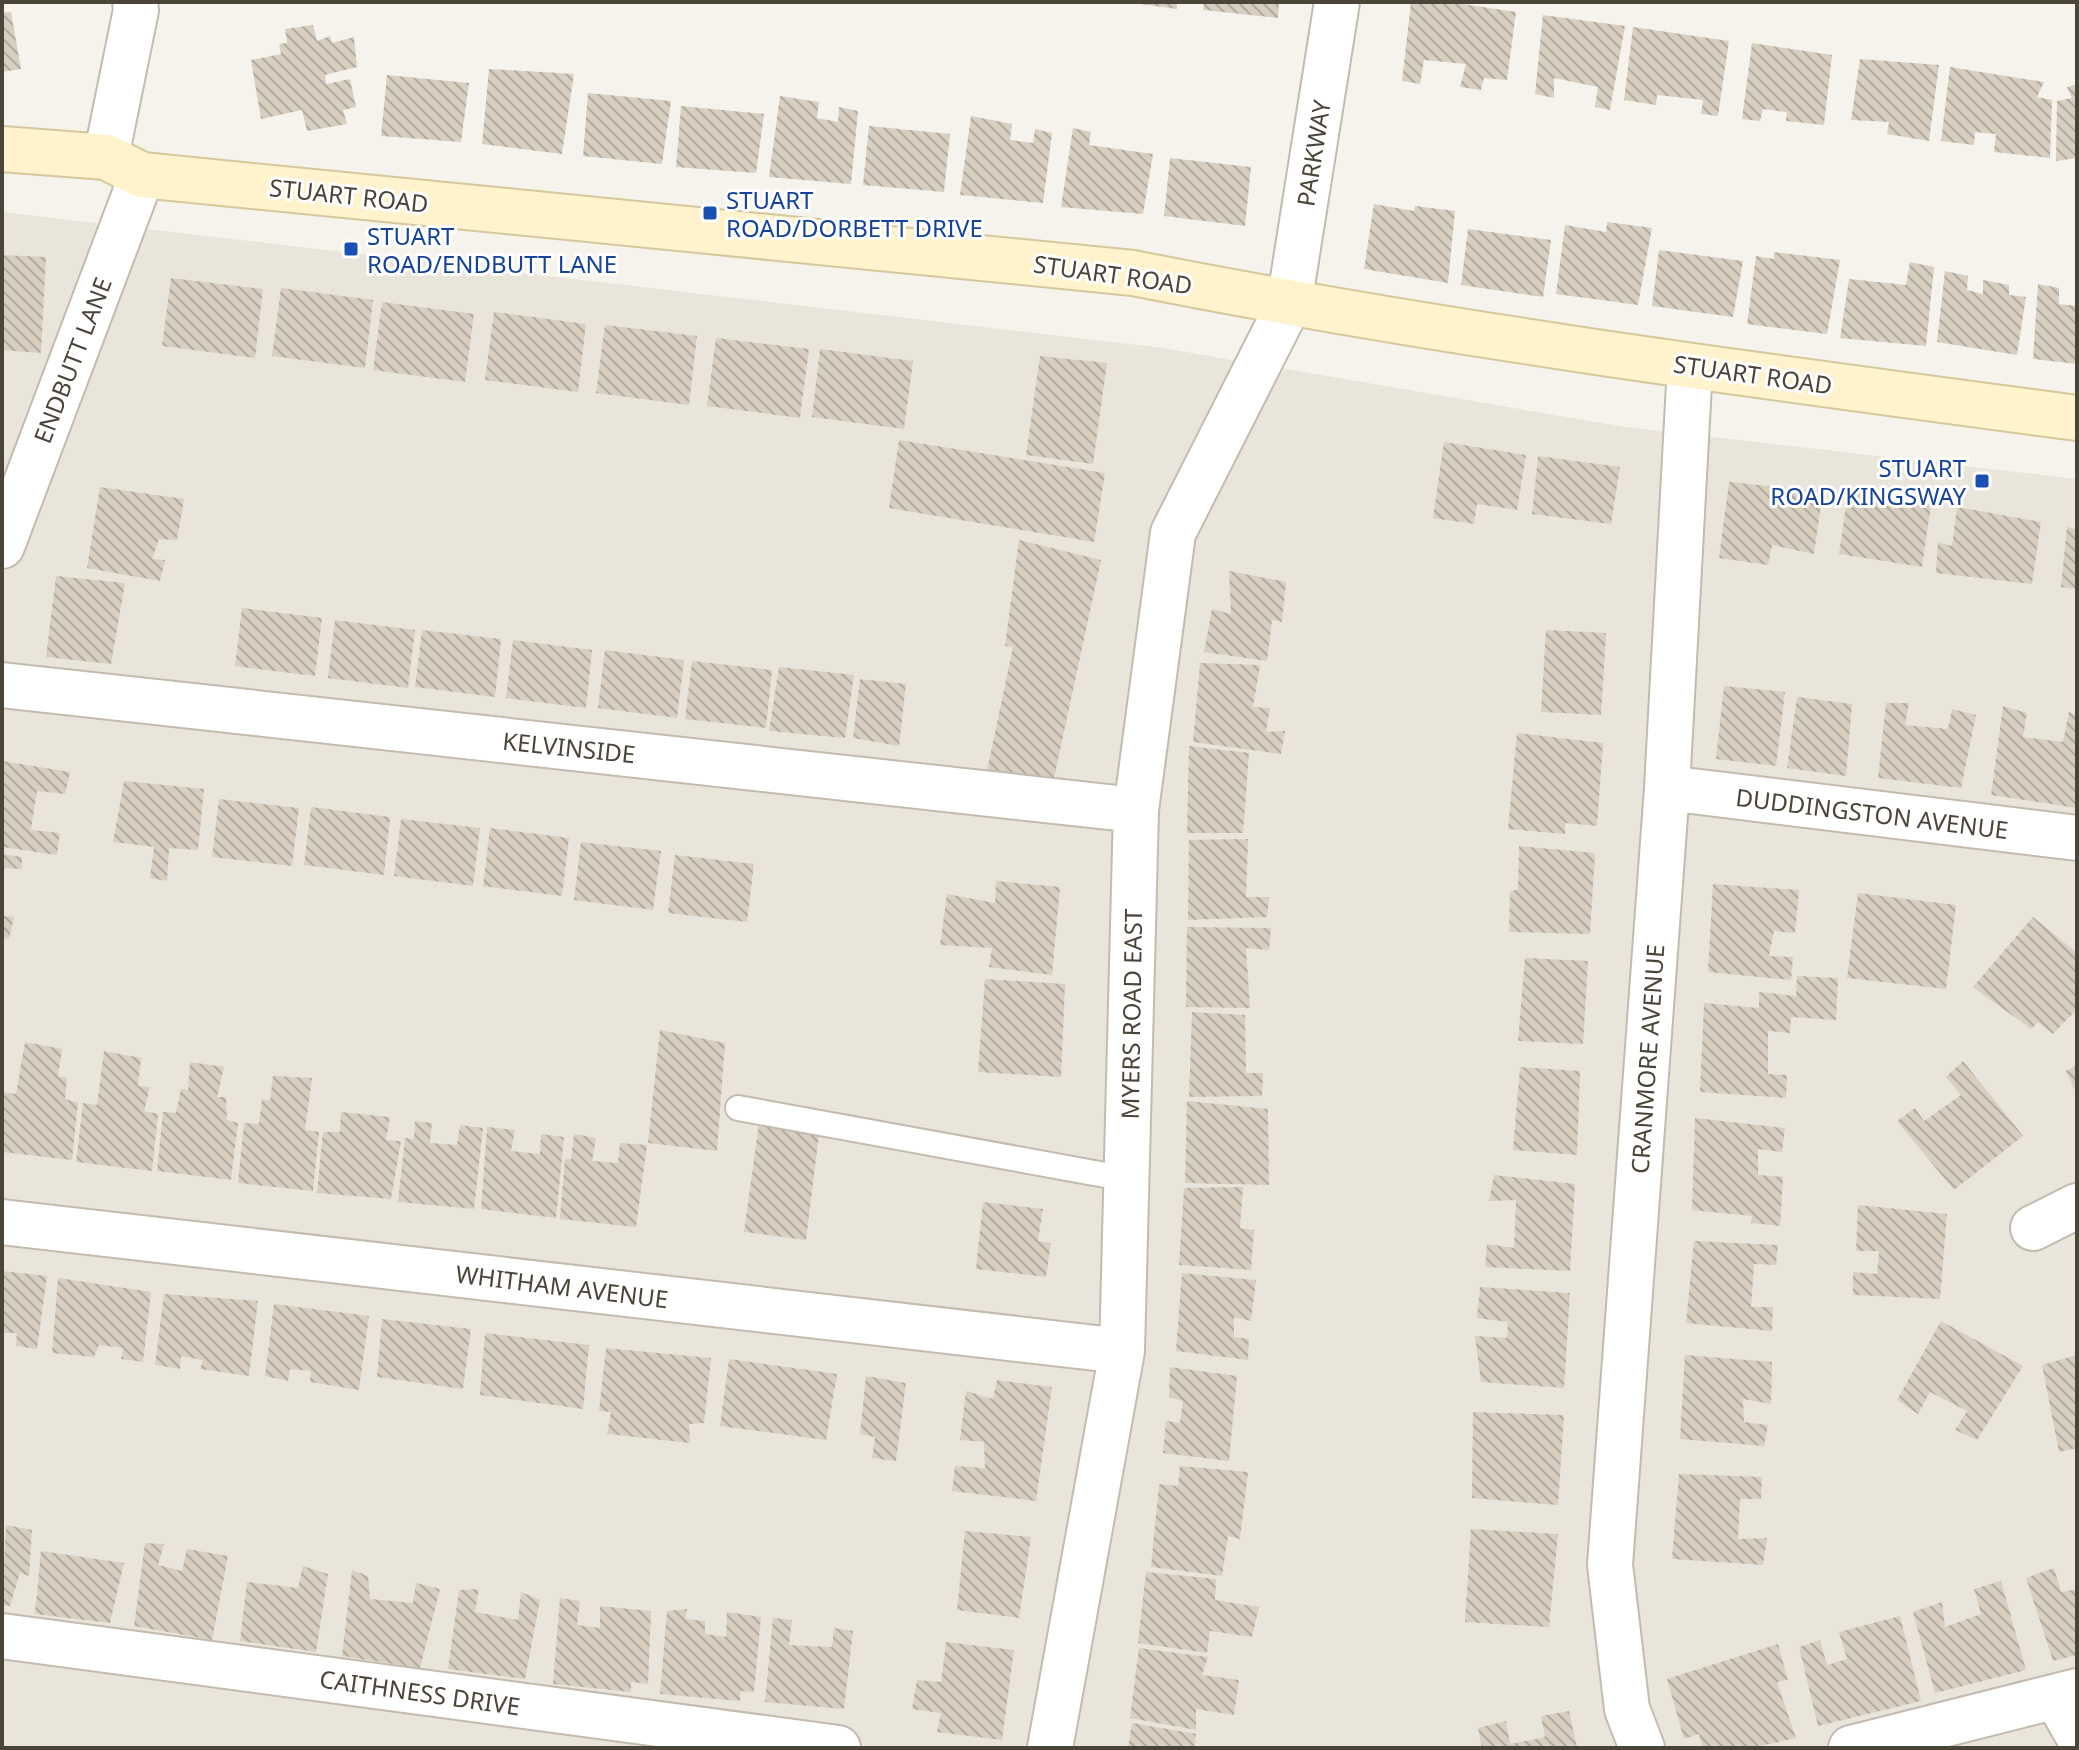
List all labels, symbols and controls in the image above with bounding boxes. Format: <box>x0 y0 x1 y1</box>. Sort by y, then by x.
street label: PARKWAY <box>1288 97 1338 209</box>
street label: STUART ROAD <box>268 170 430 220</box>
place label: STUART ROAD/DORBETT DRIVE <box>726 183 983 244</box>
marker: STUART ROAD/DORBETT DRIVE <box>701 204 719 222</box>
place label: STUART ROAD/ENDBUTT LANE <box>367 219 617 280</box>
marker: STUART ROAD/ENDBUTT LANE <box>342 240 360 258</box>
street label: STUART ROAD <box>1032 247 1194 301</box>
street label: ENDBUTT LANE <box>25 272 119 448</box>
street label: STUART ROAD <box>1672 347 1834 401</box>
place label: STUART ROAD/KINGSWAY <box>1770 451 1967 512</box>
marker: STUART ROAD/KINGSWAY <box>1973 472 1991 490</box>
street label: KELVINSIDE <box>501 724 637 770</box>
street label: DUDDINGSTON AVENUE <box>1734 780 2010 846</box>
street label: MYERS ROAD EAST <box>1113 908 1149 1120</box>
street label: CRANMORE AVENUE <box>1623 943 1671 1175</box>
street label: WHITHAM AVENUE <box>454 1257 670 1315</box>
street label: CAITHNESS DRIVE <box>318 1662 522 1722</box>

